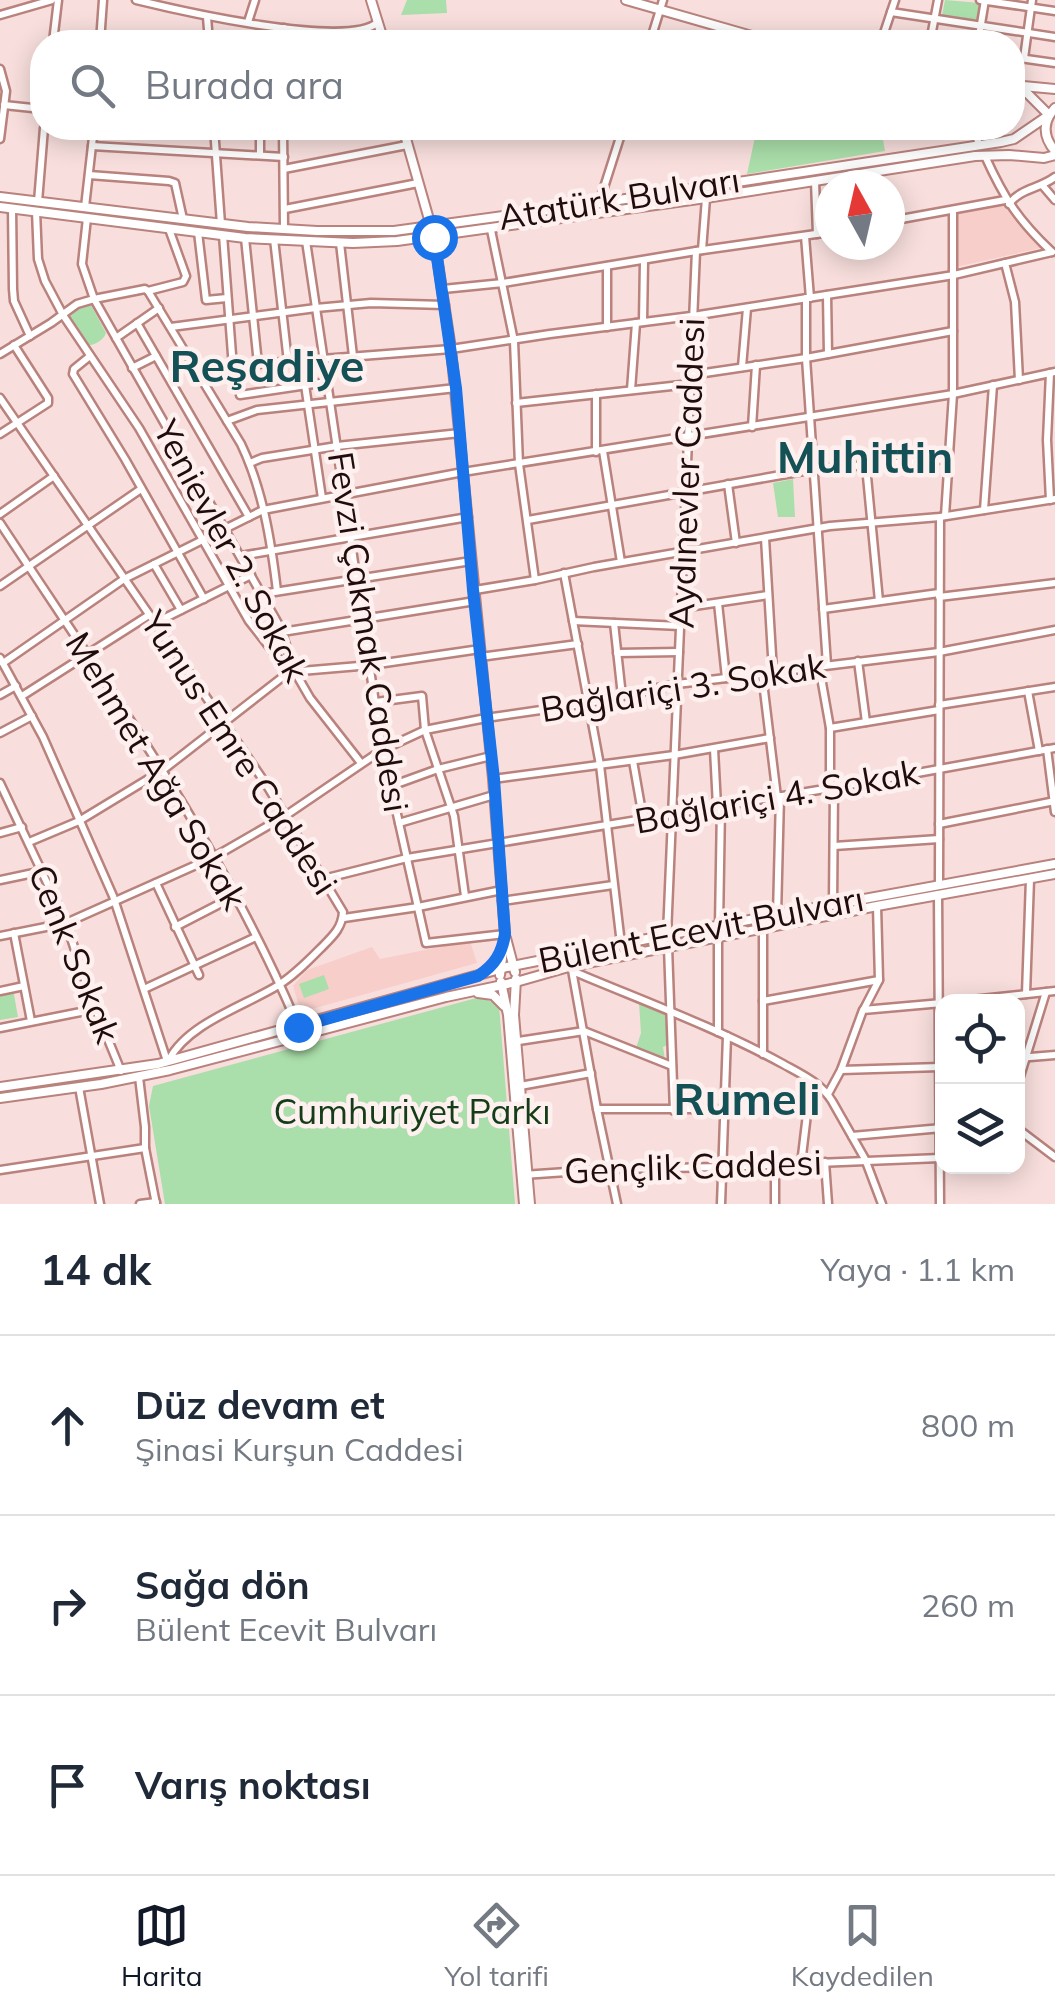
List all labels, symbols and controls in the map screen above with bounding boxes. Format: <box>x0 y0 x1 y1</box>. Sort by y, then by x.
search box <box>30 30 1025 140</box>
icon: search <box>65 58 120 113</box>
text: Burada ara <box>145 61 344 109</box>
street label: Atatürk Bulvarı <box>495 157 743 239</box>
north arrow <box>815 170 905 260</box>
route start <box>412 215 458 261</box>
street label: Aydınevler Caddesi <box>659 317 713 629</box>
district label: Reşadiye <box>169 337 365 393</box>
street label: Yenievler 2. Sokak <box>144 411 320 690</box>
district label: Muhittin <box>777 428 953 484</box>
street label: Fevzi Çakmak Caddesi <box>319 449 419 815</box>
street label: Yunus Emre Caddesi <box>131 602 348 902</box>
street label: Mehmet Ağa Sokak <box>57 624 258 918</box>
street label: Bağlariçi 3. Sokak <box>537 643 829 731</box>
street label: Bağlariçi 4. Sokak <box>631 749 923 843</box>
street label: Cenk Sokak <box>19 858 131 1050</box>
street label: Bülent Ecevit Bulvarı <box>534 876 867 982</box>
map controls <box>935 994 1025 1174</box>
button: locate <box>935 994 1025 1084</box>
route end <box>276 1005 322 1051</box>
district label: Rumeli <box>673 1070 821 1126</box>
button: layers <box>935 1084 1025 1174</box>
park label: Cumhuriyet Parkı <box>274 1089 550 1133</box>
street label: Gençlik Caddesi <box>563 1140 823 1192</box>
text: 14 dk <box>40 1243 151 1296</box>
text: Yaya · 1.1 km <box>820 1249 1015 1289</box>
text: Düz devam et <box>135 1381 385 1429</box>
icon: ahead <box>40 1398 95 1453</box>
text: 800 m <box>921 1405 1015 1445</box>
text: Şinasi Kurşun Caddesi <box>135 1429 464 1469</box>
text: Sağa dön <box>135 1561 310 1609</box>
icon: right <box>40 1578 95 1633</box>
text: 260 m <box>921 1585 1015 1625</box>
text: Bülent Ecevit Bulvarı <box>135 1609 437 1649</box>
icon: arrive <box>40 1758 95 1813</box>
text: Varış noktası <box>135 1761 371 1809</box>
tab: Harita <box>121 1898 203 1993</box>
tab: Yol tarifi <box>445 1898 549 1993</box>
tab: Kaydedilen <box>791 1898 934 1993</box>

